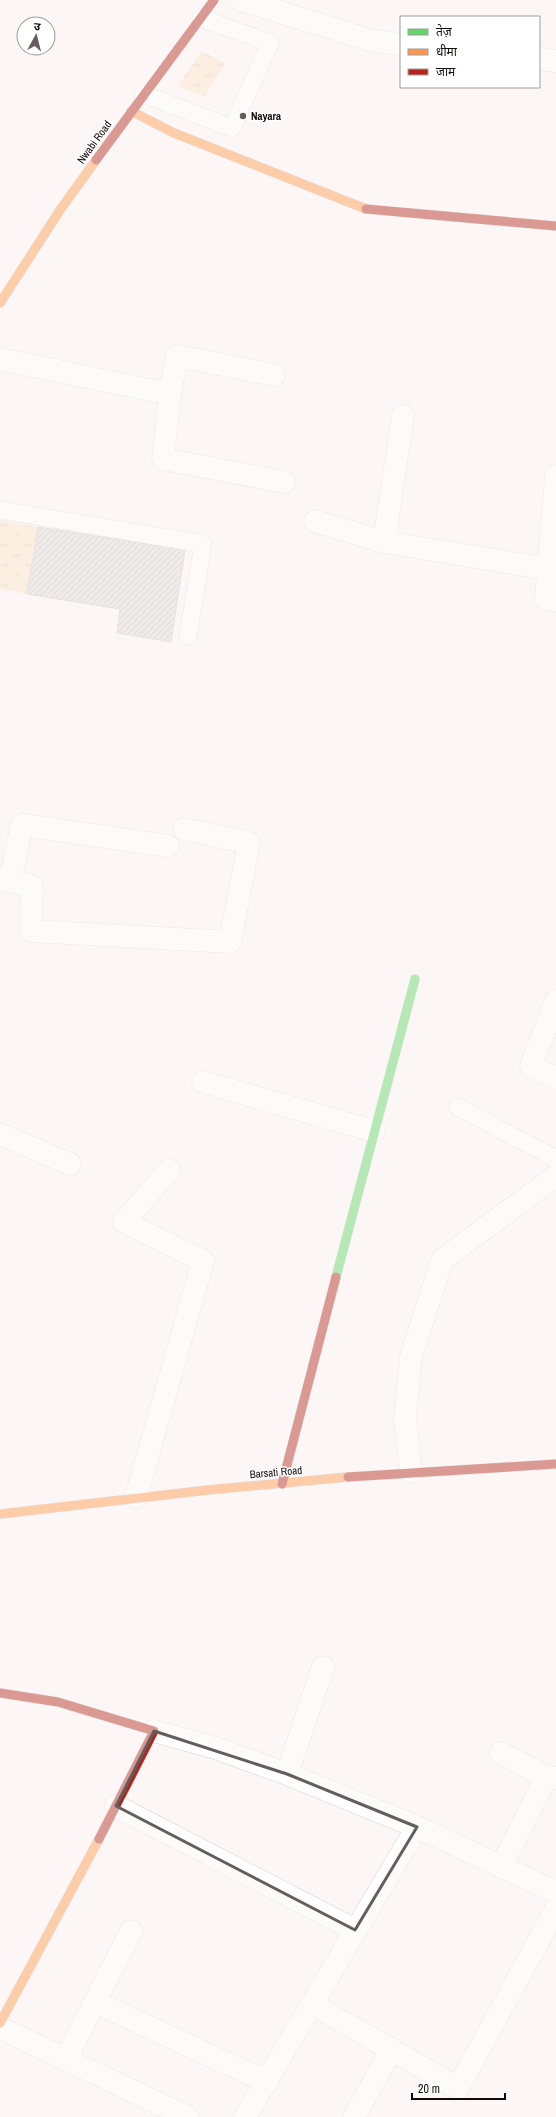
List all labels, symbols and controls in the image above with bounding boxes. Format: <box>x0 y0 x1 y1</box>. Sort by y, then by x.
north arrow <box>16 16 56 56</box>
legend <box>400 16 540 88</box>
text: उ <box>33 19 42 33</box>
text: तेज़ <box>436 24 453 40</box>
text: धीमा <box>436 44 458 60</box>
text: जाम <box>436 64 456 80</box>
place label: Nayara <box>251 109 281 123</box>
marker: Nayara <box>238 111 248 121</box>
street label: Nwabi Road <box>74 118 114 166</box>
street label: Barsati Road <box>249 1463 303 1481</box>
scale bar <box>412 2075 505 2101</box>
text: 20 m <box>418 2081 440 2097</box>

